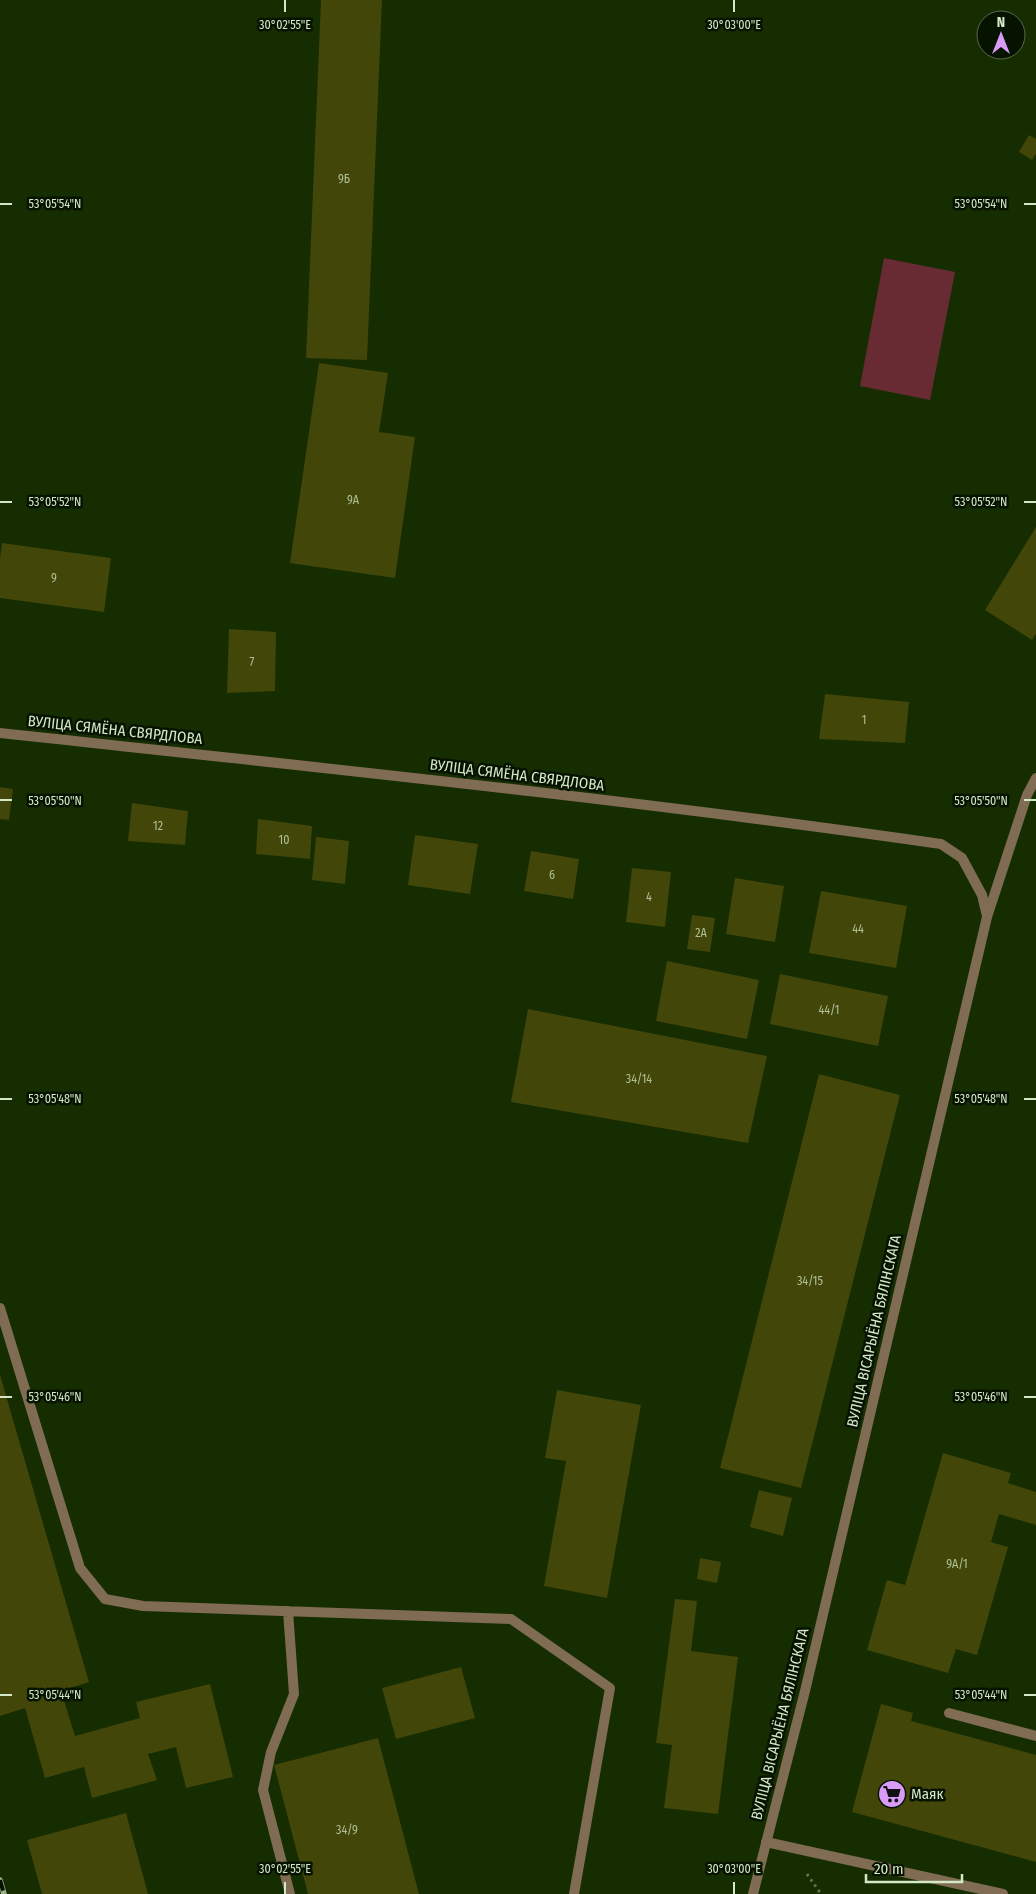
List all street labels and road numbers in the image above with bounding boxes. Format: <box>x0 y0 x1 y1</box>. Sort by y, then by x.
street label: ВУЛІЦА СЯМЁНА СВЯРДЛОВА <box>27 712 203 748</box>
street label: ВУЛІЦА СЯМЁНА СВЯРДЛОВА <box>429 755 605 795</box>
street label: ВУЛІЦА ВІСАРЫЁНА БЯЛІНСКАГА <box>843 1233 905 1429</box>
street label: ВУЛІЦА ВІСАРЫЁНА БЯЛІНСКАГА <box>747 1626 813 1822</box>

